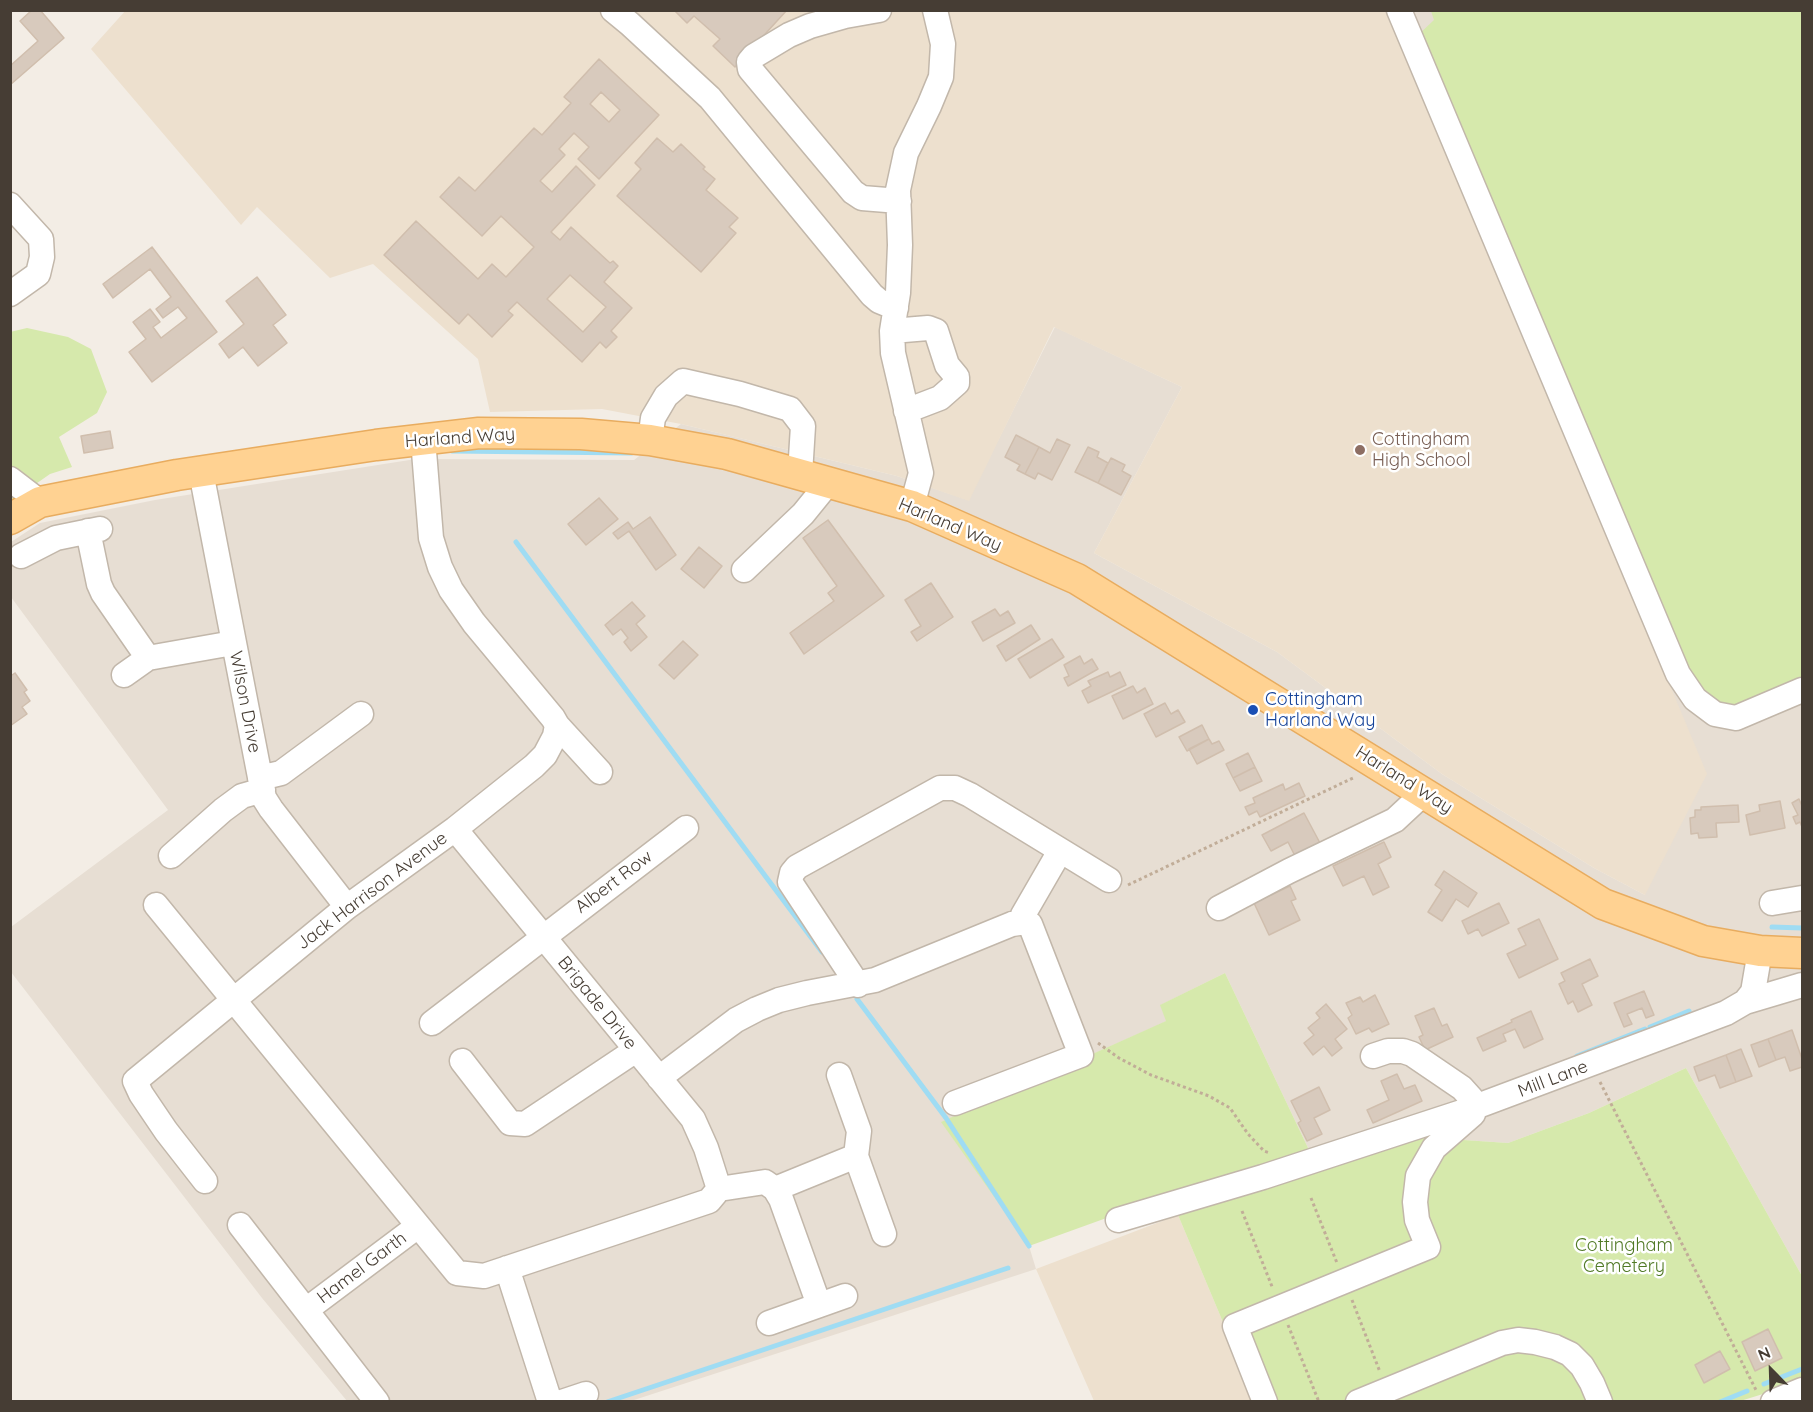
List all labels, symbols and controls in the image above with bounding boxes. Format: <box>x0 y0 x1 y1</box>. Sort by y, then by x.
street label: Harland Way <box>404 423 516 453</box>
place label: Cottingham High School <box>1372 429 1471 472</box>
marker: Cottingham High School <box>1353 443 1367 457</box>
street label: Harland Way <box>895 493 1005 557</box>
street label: Wilson Drive <box>225 649 265 755</box>
place label: Cottingham Harland Way <box>1265 689 1375 732</box>
marker: Cottingham Harland Way <box>1246 703 1260 717</box>
street label: Harland Way <box>1351 742 1457 818</box>
street label: Jack Harrison Avenue <box>292 827 452 955</box>
street label: Albert Row <box>571 846 657 918</box>
street label: Brigade Drive <box>553 952 641 1054</box>
street label: Mill Lane <box>1515 1056 1591 1102</box>
street label: Hamel Garth <box>313 1227 411 1309</box>
park label: Cottingham Cemetery <box>1575 1235 1673 1278</box>
north arrow <box>1741 1340 1801 1400</box>
text: N <box>1755 1342 1773 1365</box>

